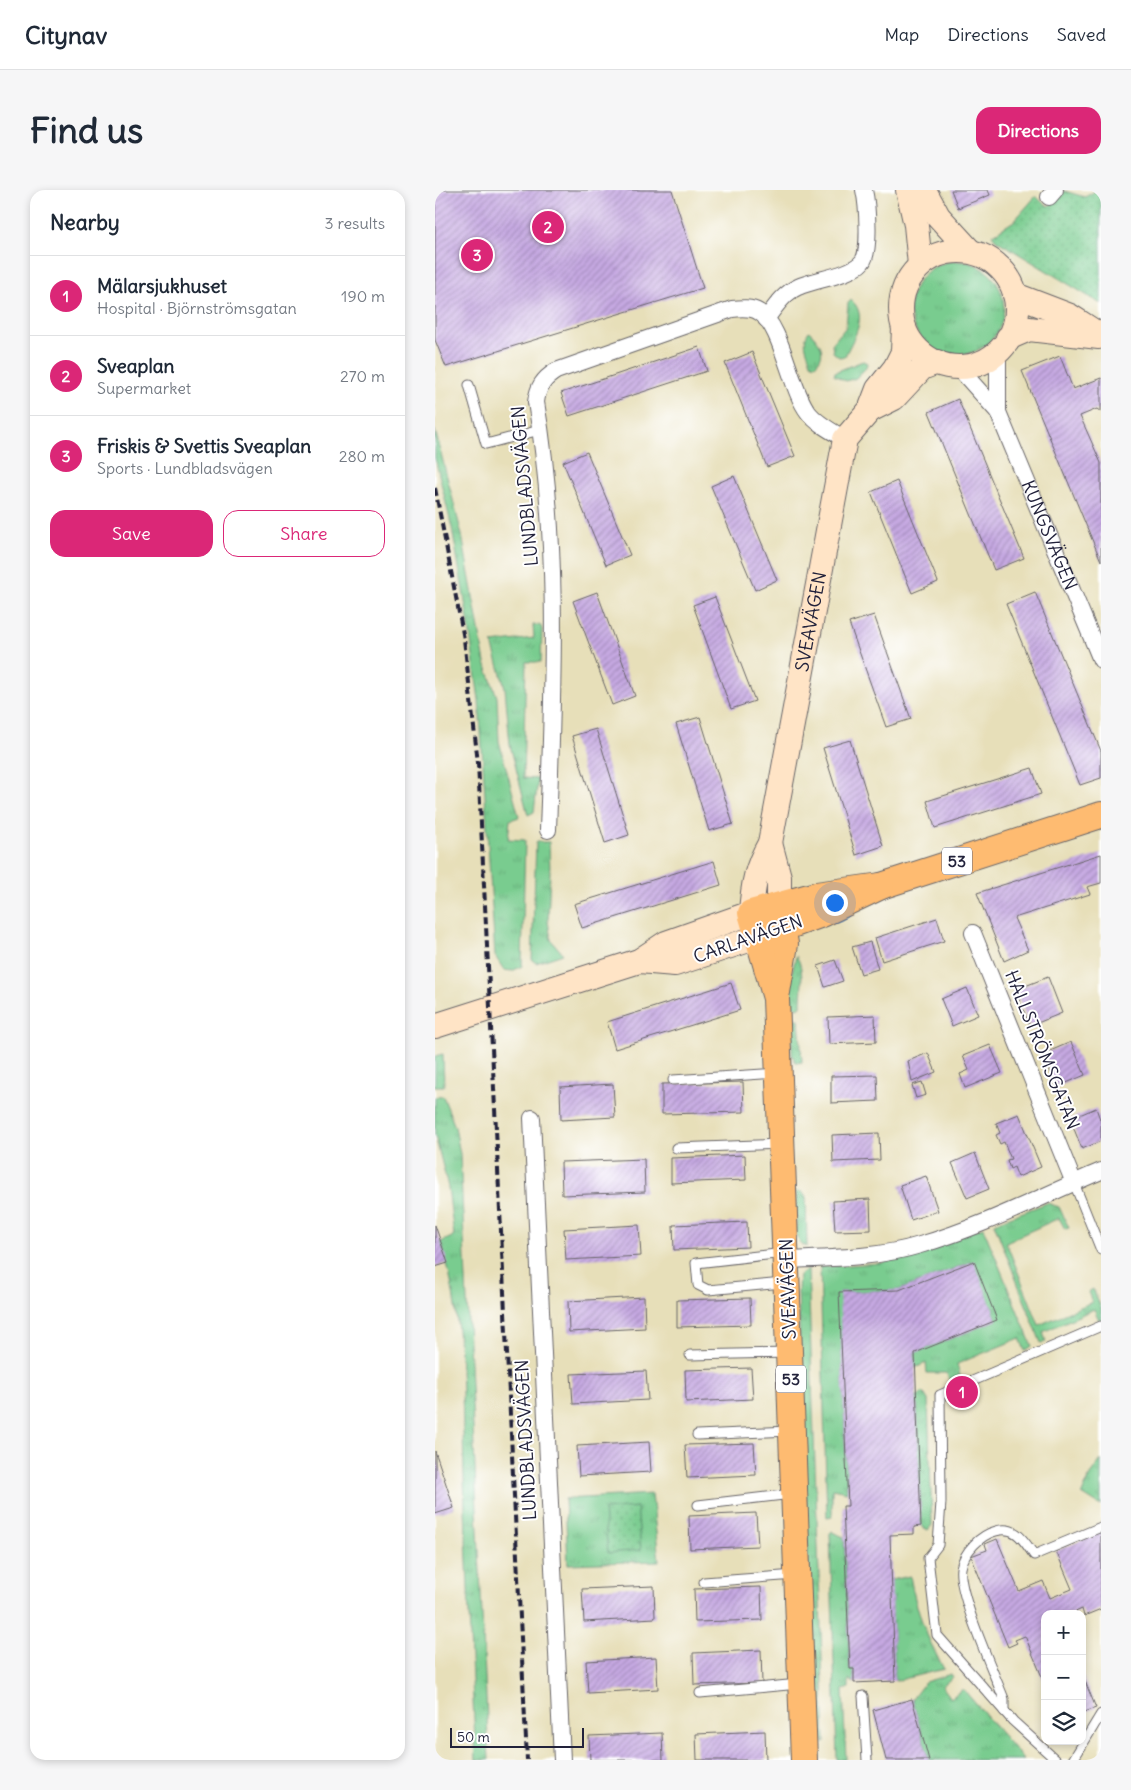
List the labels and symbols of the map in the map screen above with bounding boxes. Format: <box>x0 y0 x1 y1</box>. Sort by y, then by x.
pin: 2 <box>532 208 564 246</box>
pin: 3 <box>461 236 493 274</box>
street label: LUNDBLADSVÄGEN <box>506 405 543 567</box>
street label: KUNGSVÄGEN <box>1017 476 1083 593</box>
street label: SVEAVÄGEN <box>790 570 831 674</box>
road number: 53 <box>942 848 972 874</box>
your location <box>822 890 848 916</box>
street label: CARLAVÄGEN <box>690 909 805 968</box>
street label: HALLSTRÖMSGATAN <box>1000 967 1085 1133</box>
street label: SVEAVÄGEN <box>774 1238 801 1340</box>
street label: LUNDBLADSVÄGEN <box>510 1359 541 1521</box>
road number: 53 <box>776 1366 806 1392</box>
pin: 1 <box>946 1373 978 1411</box>
scale bar <box>450 1725 584 1748</box>

